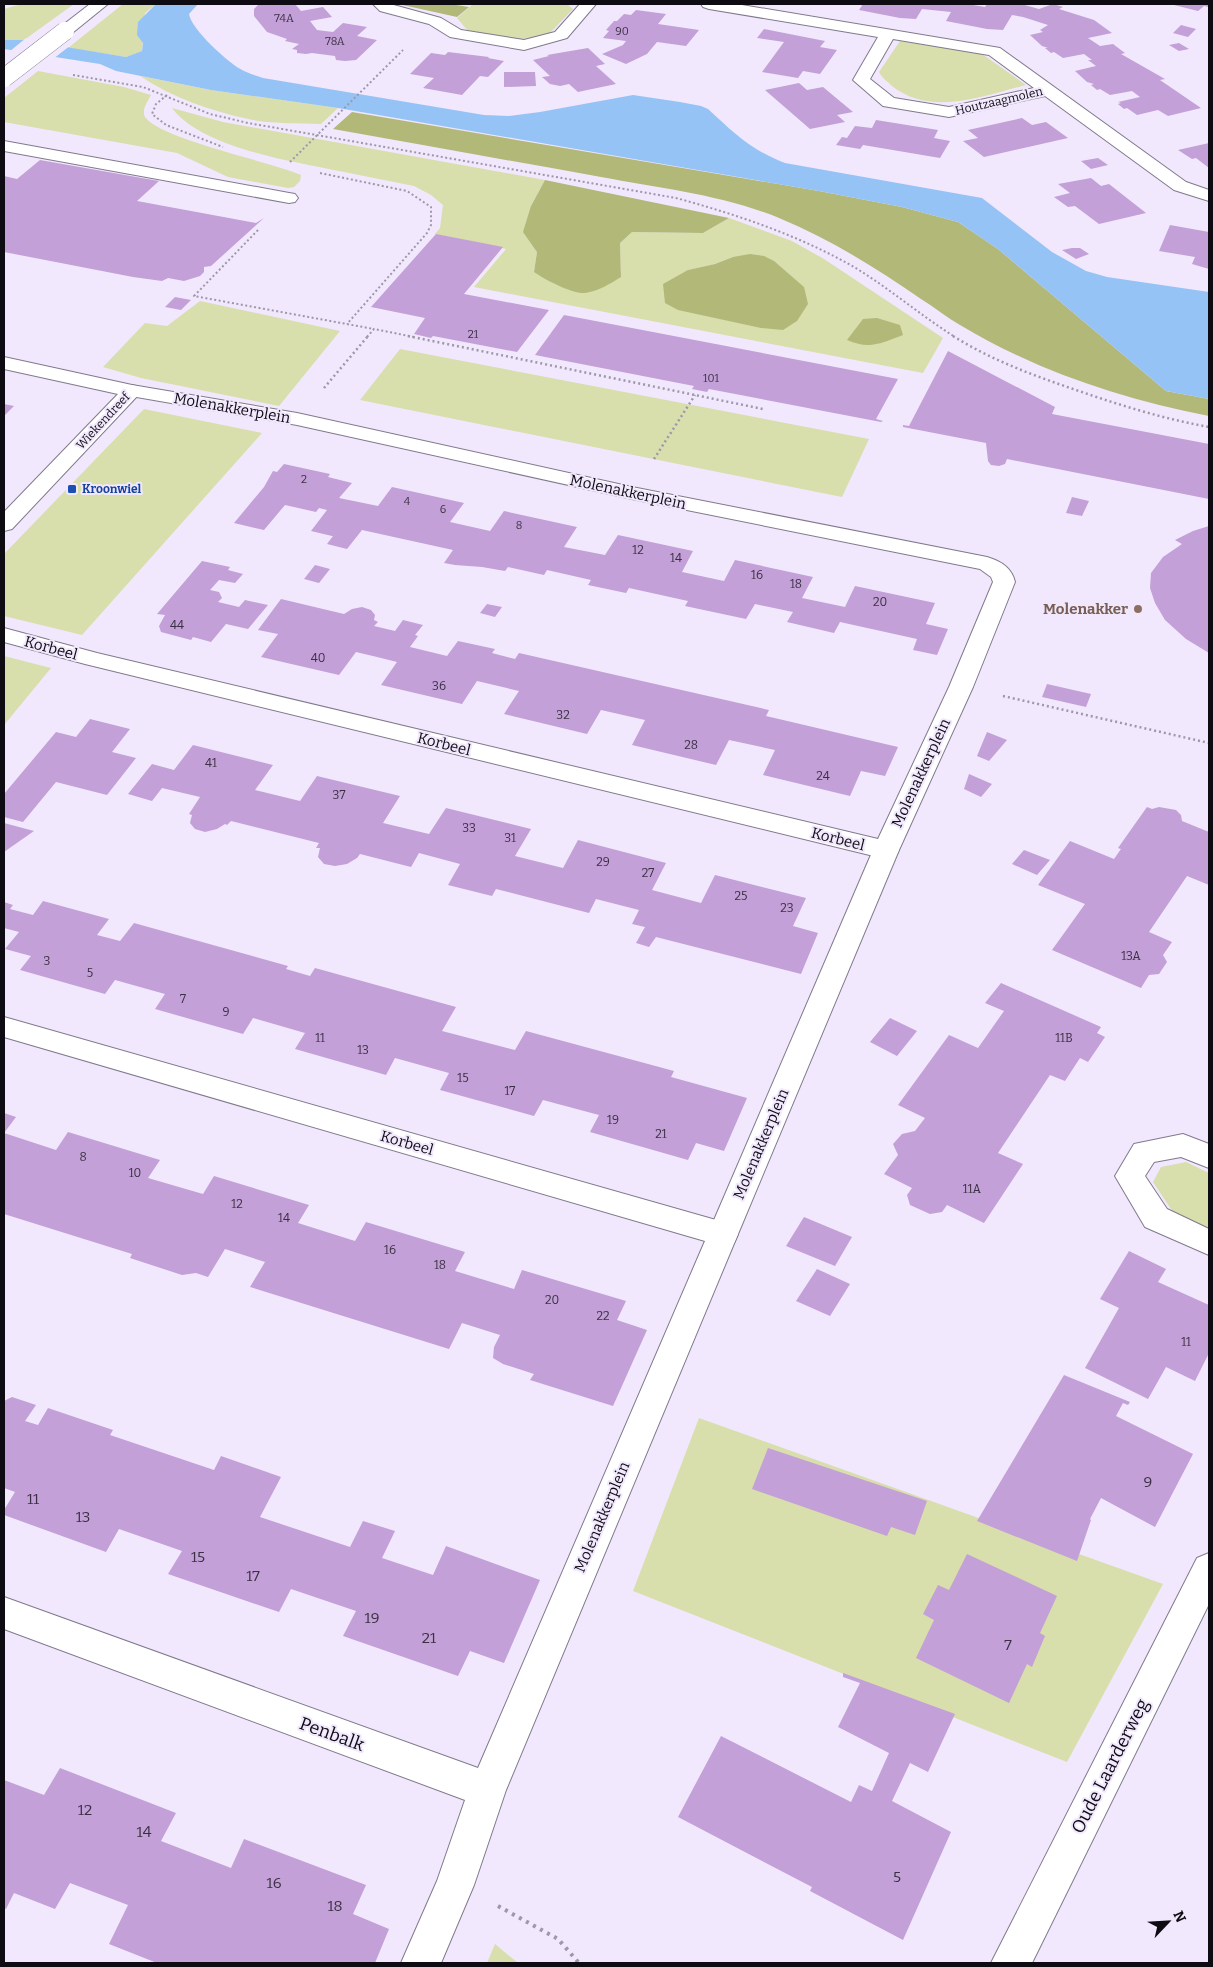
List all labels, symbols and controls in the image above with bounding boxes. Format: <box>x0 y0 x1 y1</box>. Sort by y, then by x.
house number: 74A <box>274 12 294 25</box>
house number: 90 <box>615 25 629 38</box>
house number: 78A <box>325 35 345 48</box>
street label: Houtzaagmolen <box>954 84 1045 118</box>
house number: 21 <box>468 328 479 341</box>
house number: 101 <box>703 372 720 385</box>
street label: Wiekendreef <box>73 389 133 452</box>
street label: Molenakkerplein <box>172 389 292 427</box>
street label: Molenakkerplein <box>568 471 688 513</box>
house number: 2 <box>301 473 307 486</box>
place label: Kroonwiel <box>82 482 142 496</box>
marker: Kroonwiel <box>66 483 78 495</box>
house number: 4 <box>404 495 411 508</box>
house number: 6 <box>440 503 446 516</box>
house number: 8 <box>516 519 522 532</box>
house number: 12 <box>632 543 644 557</box>
house number: 14 <box>670 551 682 565</box>
house number: 16 <box>751 568 763 582</box>
house number: 18 <box>790 577 802 591</box>
house number: 20 <box>873 595 887 609</box>
place label: Molenakker <box>1043 600 1128 618</box>
marker: Molenakker <box>1132 603 1144 615</box>
house number: 44 <box>170 618 184 632</box>
street label: Korbeel <box>22 632 80 664</box>
house number: 40 <box>311 651 325 665</box>
house number: 36 <box>432 679 446 693</box>
house number: 32 <box>556 708 570 722</box>
street label: Molenakkerplein <box>888 715 954 830</box>
street label: Korbeel <box>415 729 473 759</box>
house number: 28 <box>684 738 698 752</box>
house number: 41 <box>205 756 217 770</box>
house number: 24 <box>816 769 830 783</box>
house number: 37 <box>333 788 345 802</box>
house number: 33 <box>462 821 476 835</box>
street label: Korbeel <box>809 824 867 854</box>
house number: 31 <box>504 831 516 845</box>
house number: 29 <box>596 855 610 869</box>
house number: 27 <box>642 866 654 880</box>
house number: 25 <box>735 889 747 903</box>
house number: 23 <box>780 901 794 915</box>
house number: 13A <box>1121 949 1141 963</box>
house number: 3 <box>44 954 51 968</box>
house number: 5 <box>87 966 93 980</box>
house number: 7 <box>180 992 186 1006</box>
house number: 9 <box>222 1005 230 1019</box>
house number: 11 <box>315 1031 325 1045</box>
house number: 11B <box>1055 1031 1073 1045</box>
house number: 13 <box>357 1043 369 1057</box>
house number: 15 <box>457 1071 469 1085</box>
house number: 17 <box>505 1084 515 1098</box>
street label: Molenakkerplein <box>730 1086 793 1202</box>
house number: 19 <box>607 1113 619 1127</box>
street label: Korbeel <box>378 1127 436 1159</box>
house number: 21 <box>655 1127 667 1141</box>
house number: 8 <box>79 1150 87 1164</box>
house number: 10 <box>129 1166 141 1180</box>
house number: 11A <box>963 1182 982 1196</box>
house number: 12 <box>231 1197 243 1211</box>
house number: 14 <box>278 1211 290 1225</box>
house number: 16 <box>384 1243 396 1257</box>
house number: 18 <box>434 1258 446 1272</box>
house number: 20 <box>545 1293 559 1307</box>
house number: 22 <box>596 1309 610 1323</box>
house number: 11 <box>1181 1335 1191 1349</box>
street label: Molenakkerplein <box>571 1459 634 1575</box>
house number: 9 <box>1144 1473 1152 1491</box>
house number: 11 <box>27 1490 39 1508</box>
house number: 13 <box>76 1508 90 1526</box>
house number: 15 <box>191 1548 205 1566</box>
house number: 17 <box>246 1567 260 1585</box>
house number: 19 <box>365 1609 379 1627</box>
house number: 21 <box>422 1629 436 1647</box>
house number: 7 <box>1004 1636 1012 1654</box>
street label: Oude Laarderweg <box>1067 1695 1153 1837</box>
street label: Penbalk <box>297 1712 368 1756</box>
house number: 12 <box>78 1801 92 1819</box>
house number: 14 <box>137 1823 152 1841</box>
house number: 5 <box>893 1868 901 1886</box>
house number: 16 <box>267 1874 282 1892</box>
house number: 18 <box>327 1897 343 1915</box>
north arrow <box>1143 1897 1193 1947</box>
text: N <box>1169 1908 1189 1925</box>

